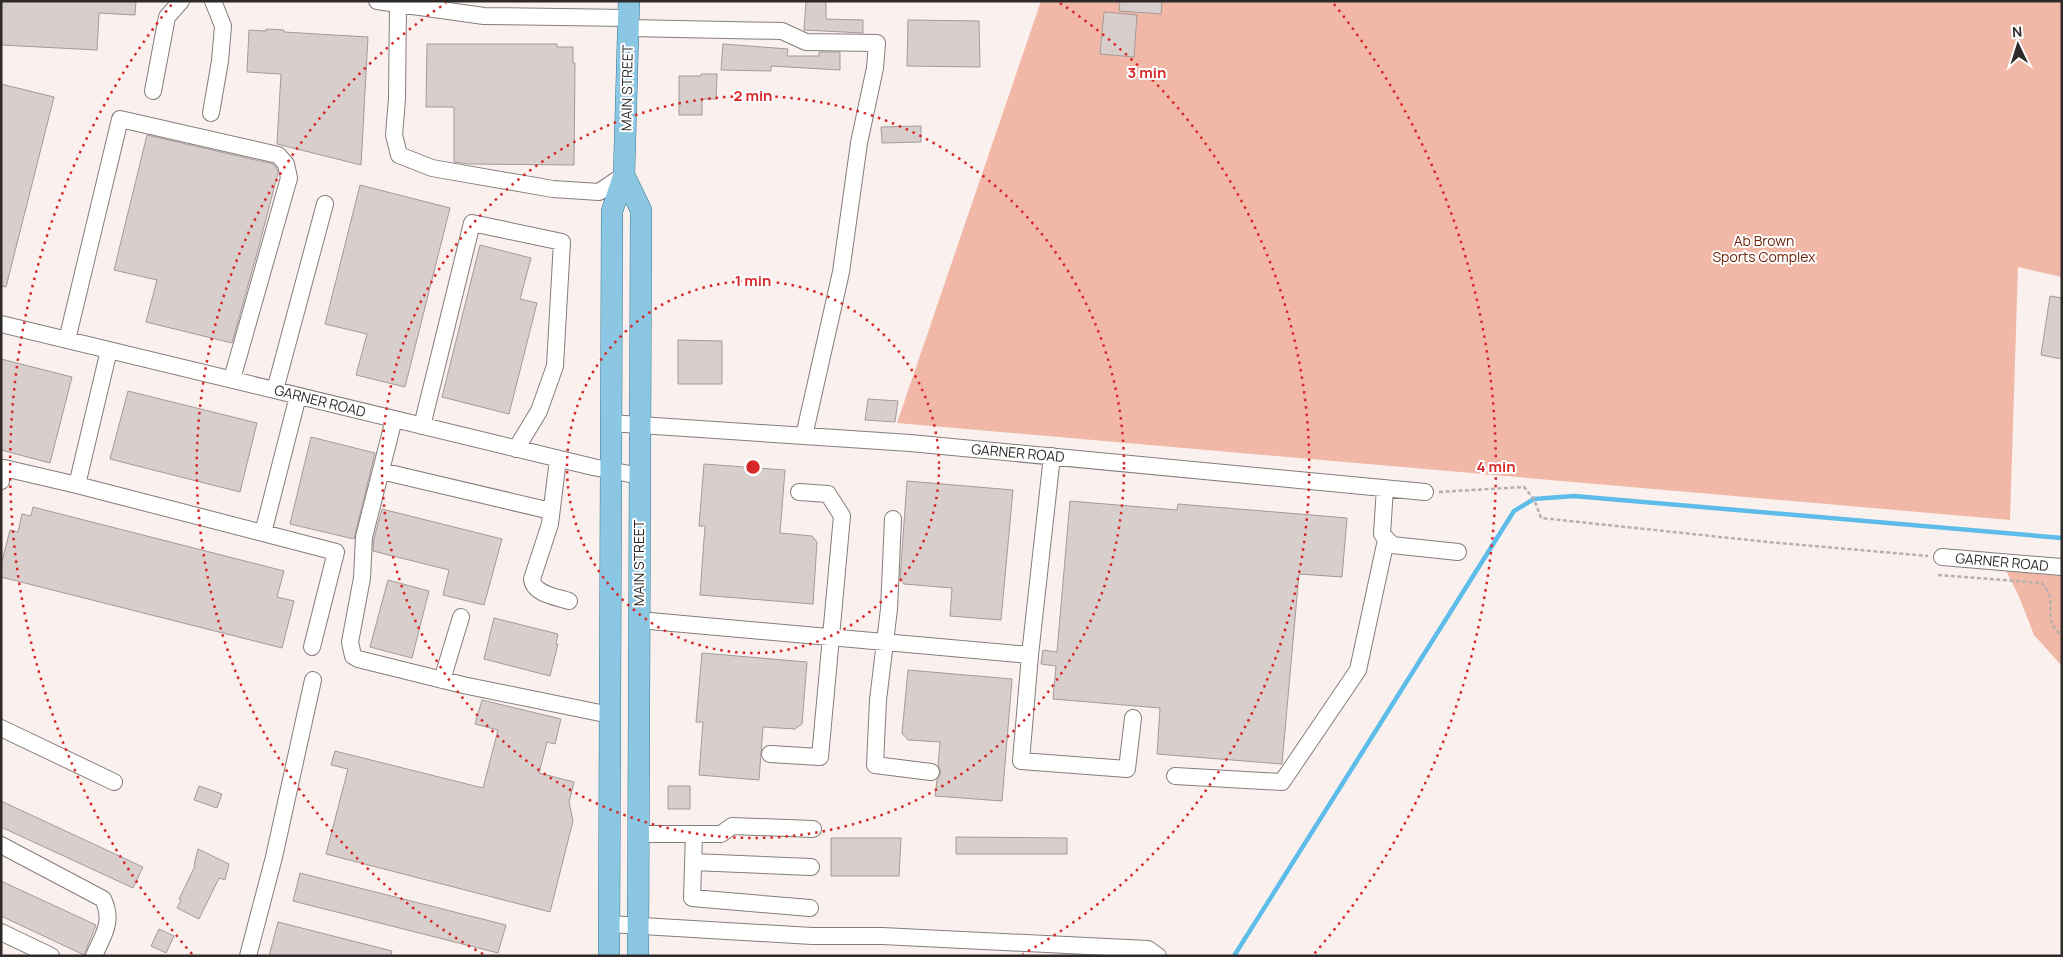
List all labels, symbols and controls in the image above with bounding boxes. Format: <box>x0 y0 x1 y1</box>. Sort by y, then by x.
north arrow <box>1993 20 2043 70</box>
text: N <box>2011 22 2023 41</box>
street label: MAIN STREET <box>616 44 637 131</box>
text: 3 min <box>1128 62 1166 83</box>
text: 2 min <box>733 85 773 106</box>
park label: Ab Brown Sports Complex <box>1712 231 1816 266</box>
text: 1 min <box>735 270 771 291</box>
street label: GARNER ROAD <box>272 380 368 421</box>
street label: GARNER ROAD <box>971 439 1065 466</box>
text: 4 min <box>1476 456 1516 477</box>
centre of rings <box>744 458 762 476</box>
street label: MAIN STREET <box>629 519 648 606</box>
street label: GARNER ROAD <box>1955 548 2049 575</box>

